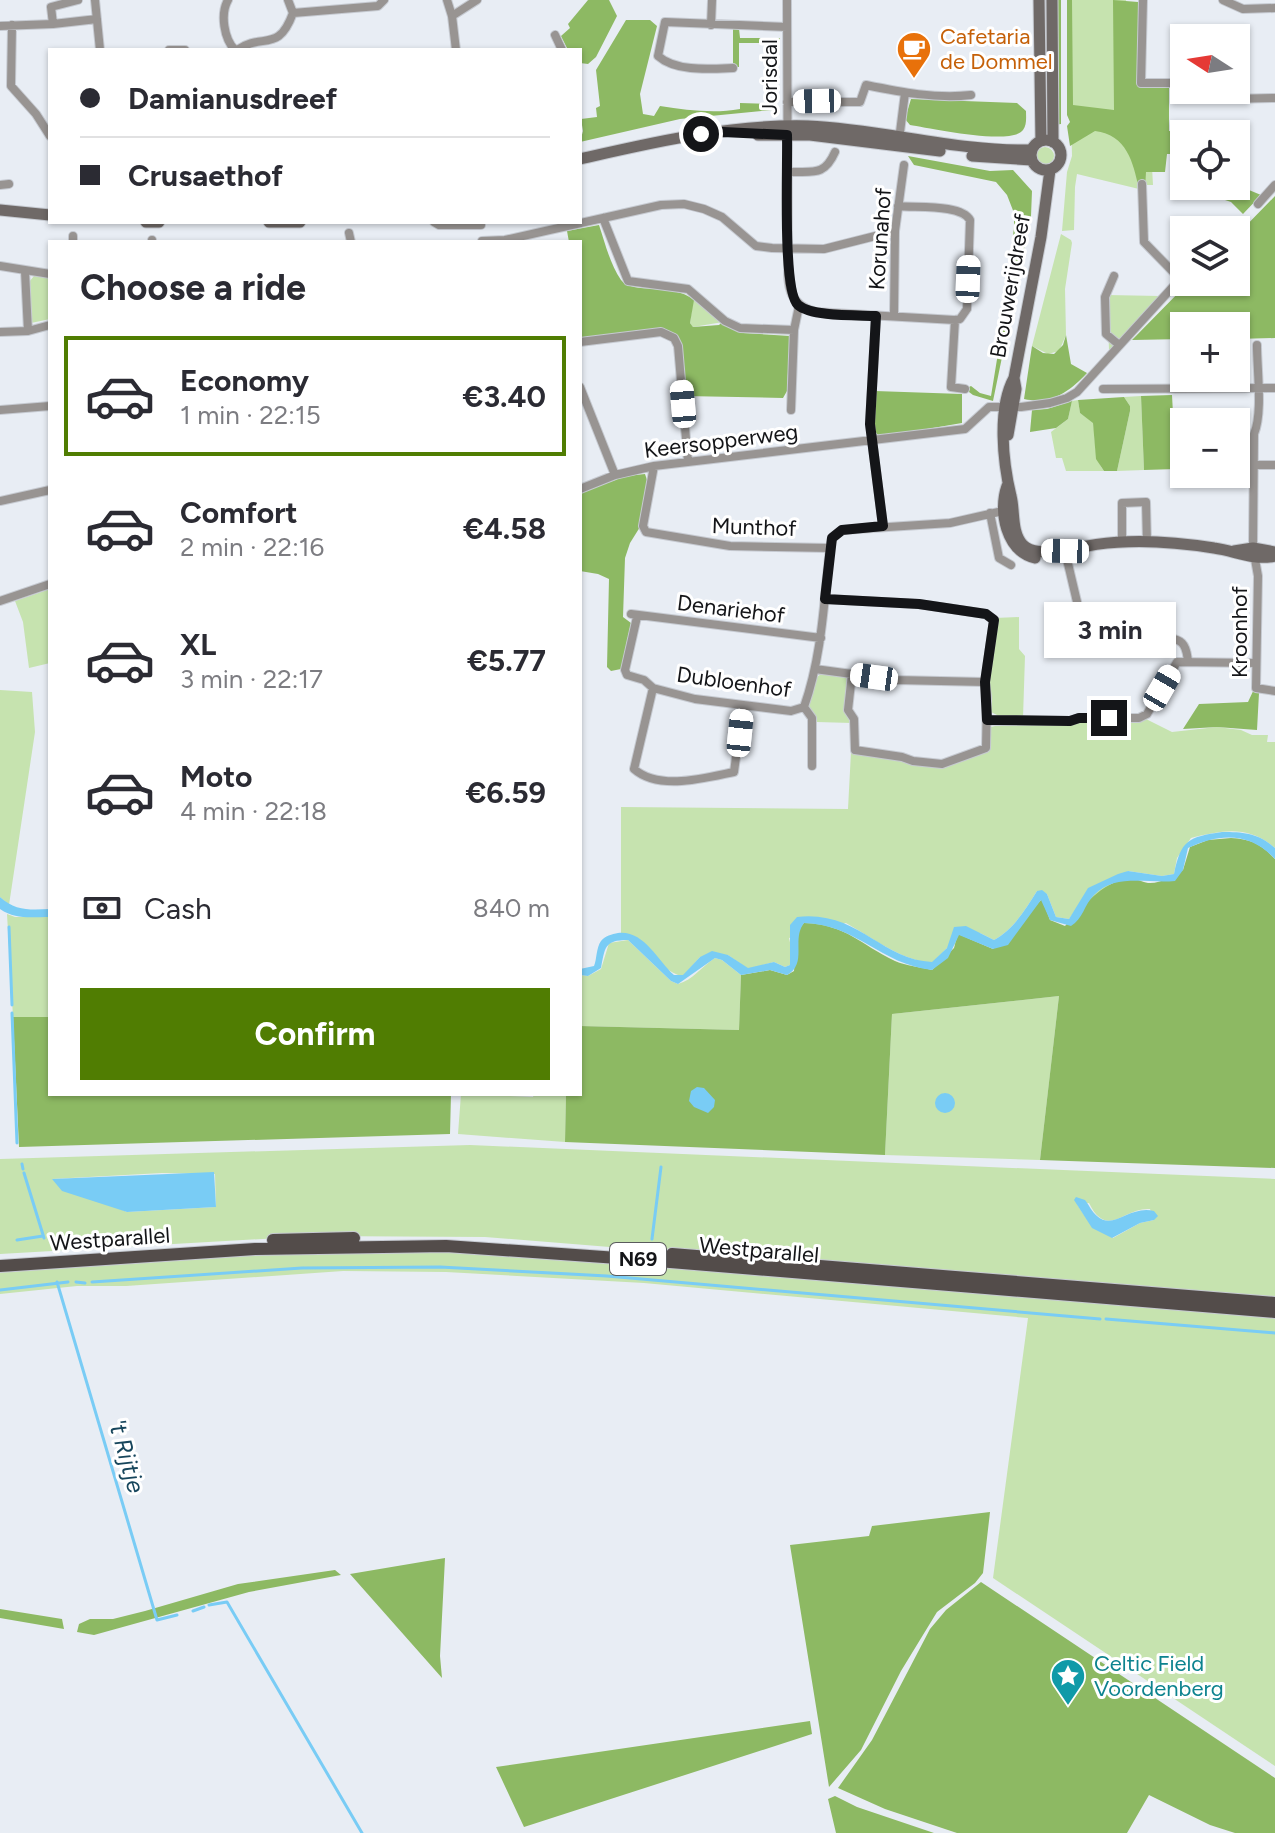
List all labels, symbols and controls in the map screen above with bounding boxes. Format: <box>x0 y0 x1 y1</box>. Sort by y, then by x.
place label: Cafetaria de Dommel <box>940 23 1053 75</box>
north arrow <box>1170 24 1250 104</box>
map controls <box>1170 24 1250 488</box>
cafe icon: Cafetaria de Dommel <box>895 30 933 80</box>
street label: Jorisdal <box>756 39 783 115</box>
text: Damianusdreef <box>128 80 337 117</box>
car <box>793 89 841 113</box>
route start <box>683 116 719 152</box>
button: locate <box>1170 120 1250 200</box>
text: Crusaethof <box>128 157 283 194</box>
street label: Korunahof <box>863 186 897 291</box>
street label: Brouwerijdreef <box>984 211 1036 360</box>
button: layers <box>1170 216 1250 296</box>
car <box>955 255 981 303</box>
text: Choose a ride <box>80 266 306 309</box>
button: + <box>1170 312 1250 392</box>
icon: car <box>84 360 156 432</box>
text: Economy <box>180 362 309 399</box>
text: €3.40 <box>463 378 546 415</box>
car <box>669 379 697 429</box>
text: 1 min · 22:15 <box>180 399 321 431</box>
button: − <box>1170 408 1250 488</box>
street label: Keersopperweg <box>642 418 800 464</box>
icon: car <box>84 492 156 564</box>
text: Comfort <box>180 494 298 531</box>
text: €4.58 <box>463 510 546 547</box>
street label: Munthof <box>711 512 798 542</box>
text: 2 min · 22:16 <box>180 531 324 563</box>
car <box>1041 539 1089 563</box>
street label: Kroonhof <box>1226 585 1253 678</box>
street label: Denariehof <box>676 589 787 629</box>
callout: 3 min <box>1043 602 1175 658</box>
text: 3 min <box>1078 614 1142 646</box>
icon: car <box>84 624 156 696</box>
text: XL <box>180 626 216 663</box>
text: €5.77 <box>467 642 546 679</box>
street label: Dubloenhof <box>675 661 794 704</box>
car <box>1140 661 1184 715</box>
car <box>849 662 899 692</box>
text: 3 min · 22:17 <box>180 663 323 695</box>
route end <box>1091 700 1127 736</box>
car <box>726 708 754 758</box>
icon: car <box>84 756 156 828</box>
text: Moto <box>180 758 252 795</box>
text: €6.59 <box>465 774 546 811</box>
text: 4 min · 22:18 <box>180 795 327 827</box>
icon: cash <box>80 886 124 930</box>
text: Cash <box>144 890 212 927</box>
text: 840 m <box>473 892 550 924</box>
button: Confirm <box>80 988 550 1080</box>
street label: Westparallel <box>49 1221 171 1257</box>
street label: Westparallel <box>698 1231 820 1269</box>
road number: N69 <box>610 1243 666 1275</box>
water label: 't Rijtje <box>103 1416 151 1496</box>
place label: Celtic Field Voordenberg <box>1094 1650 1224 1702</box>
place icon: Celtic Field Voordenberg <box>1049 1657 1087 1707</box>

